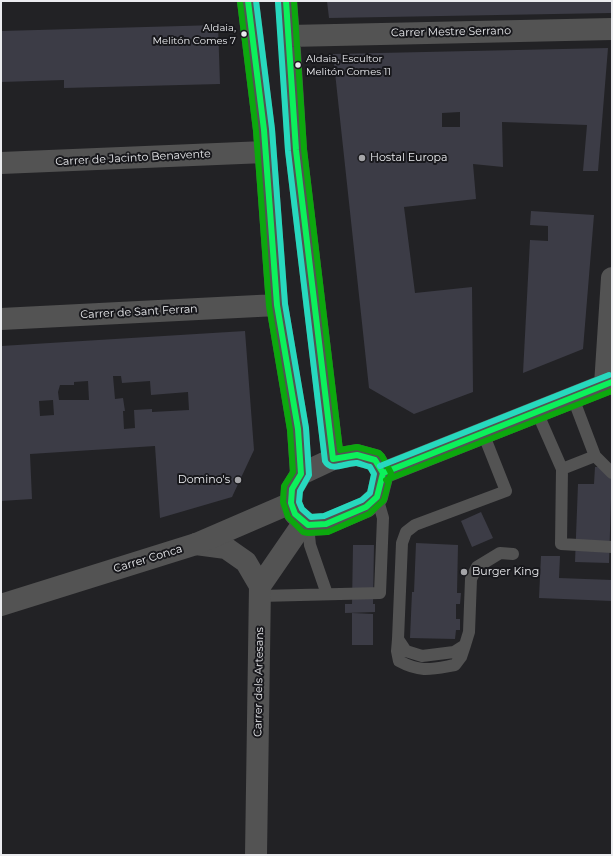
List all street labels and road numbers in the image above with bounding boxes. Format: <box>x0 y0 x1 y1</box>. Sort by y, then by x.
street label: Carrer Mestre Serrano <box>391 24 511 40</box>
street label: Carrer de Jacinto Benavente <box>55 147 211 169</box>
street label: Carrer de Sant Ferran <box>80 302 198 322</box>
street label: Carrer Conca <box>112 542 184 576</box>
street label: Carrer dels Artesans <box>251 627 267 737</box>

